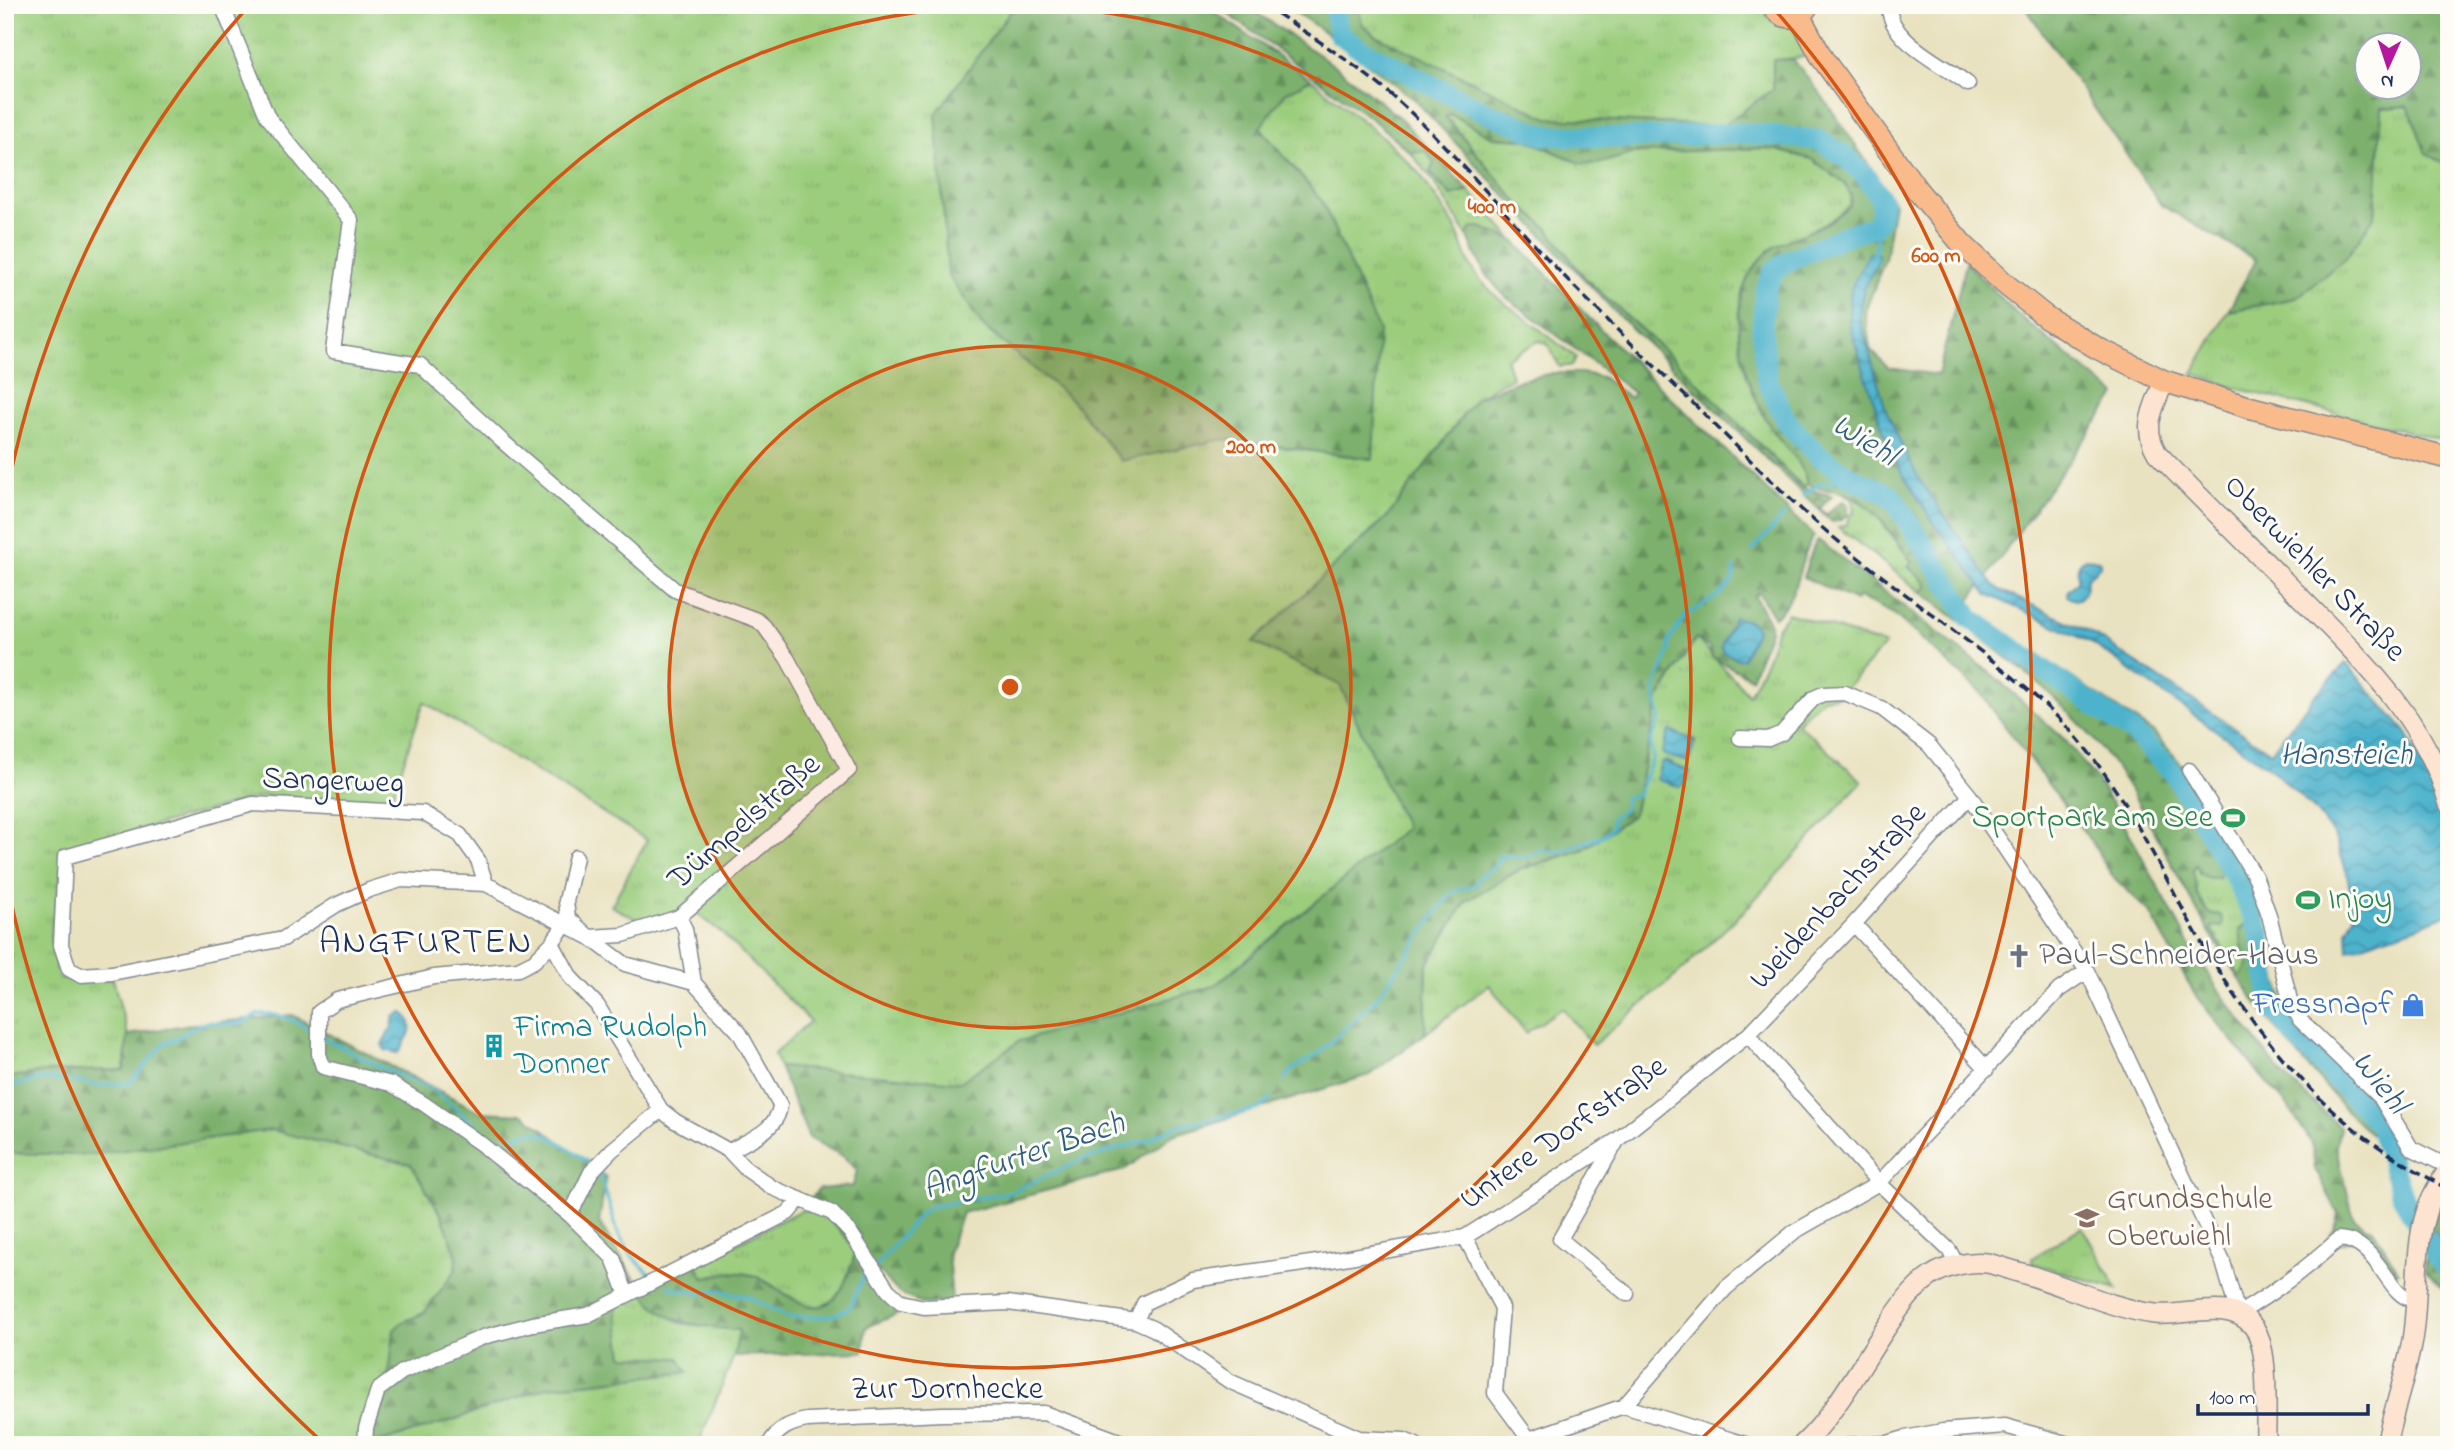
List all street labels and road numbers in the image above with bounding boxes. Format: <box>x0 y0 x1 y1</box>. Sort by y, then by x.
street label: Oberwiehler Straße <box>2212 464 2417 674</box>
street label: Dümpelstraße <box>658 743 832 903</box>
street label: Sangerweg <box>261 756 405 808</box>
street label: Weidenbachstraße <box>1739 792 1939 1001</box>
street label: Untere Dorfstraße <box>1451 1045 1678 1223</box>
street label: Zur Dornhecke <box>851 1367 1044 1414</box>

